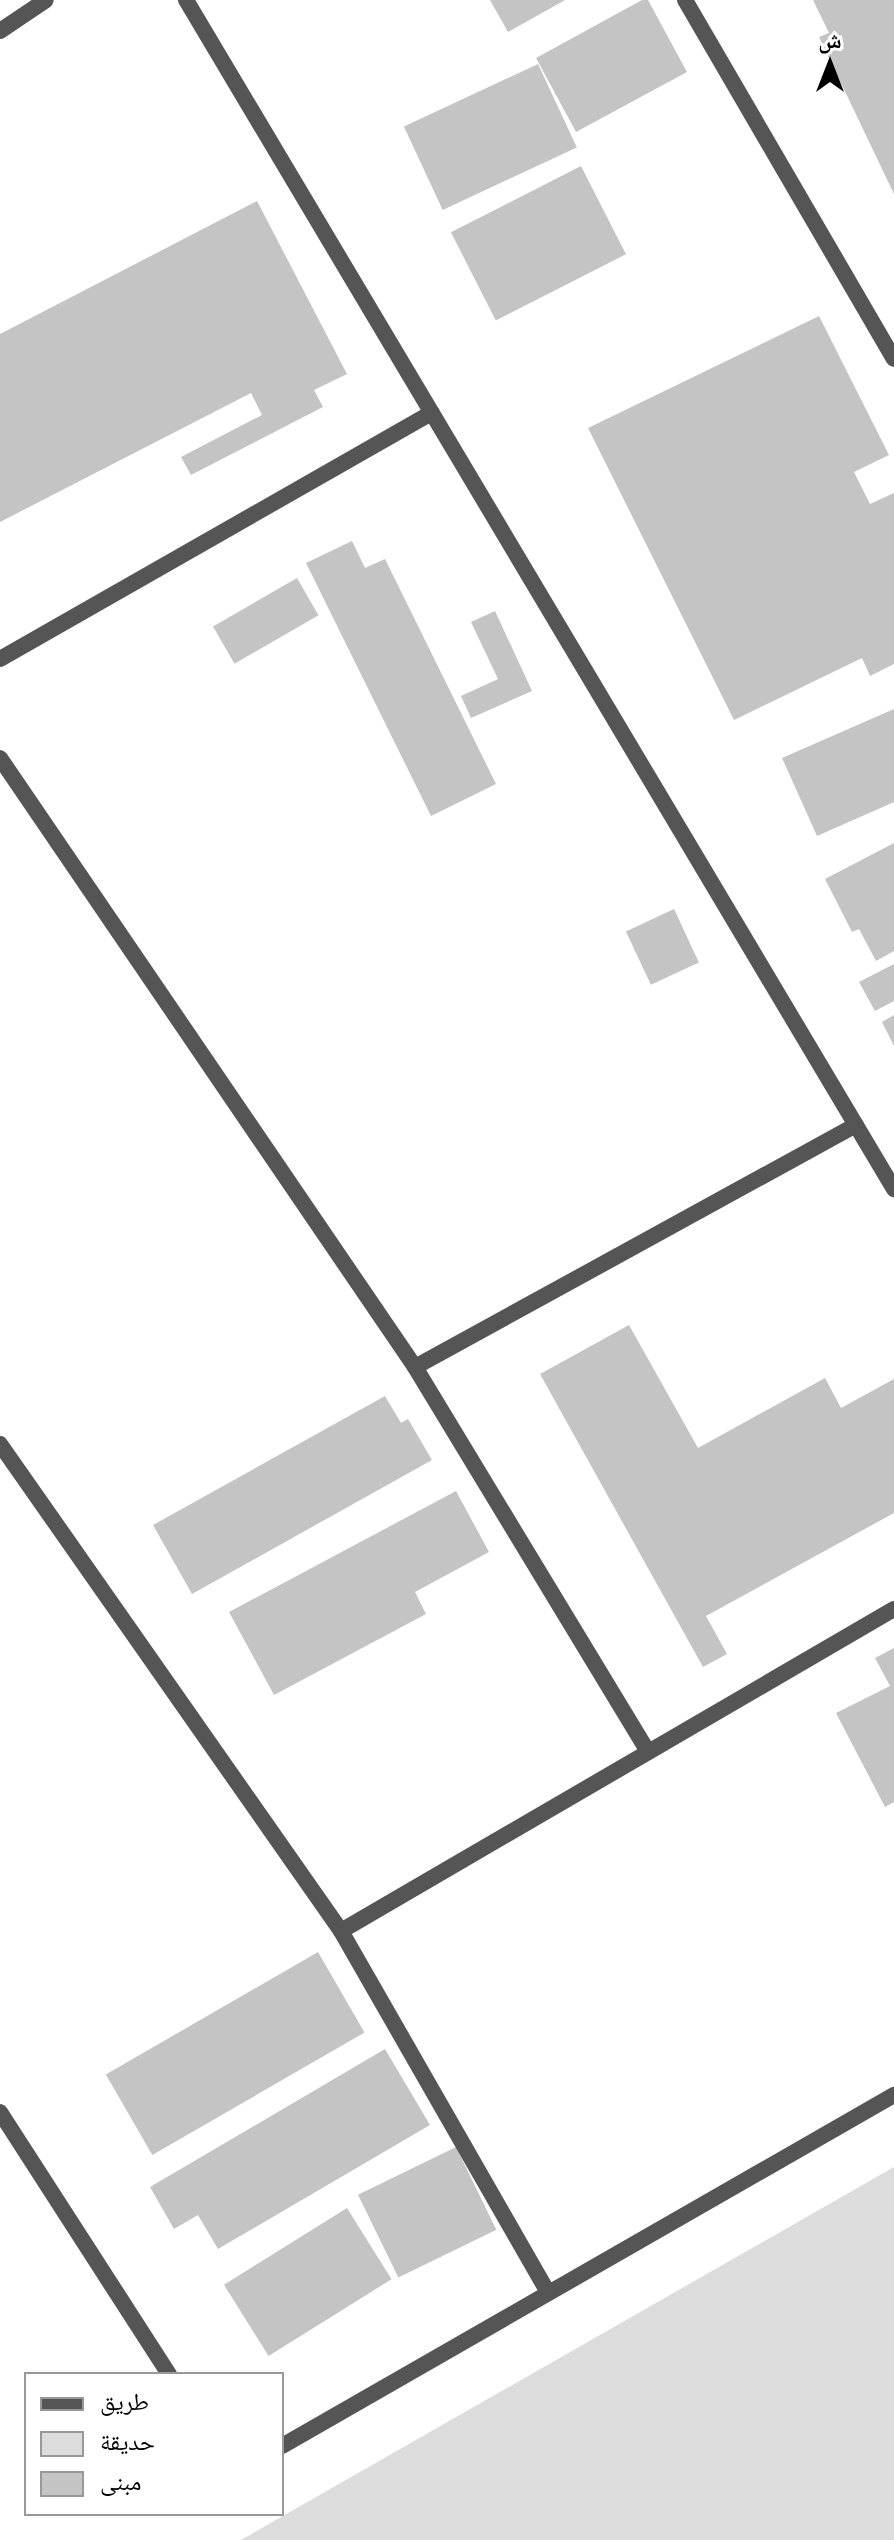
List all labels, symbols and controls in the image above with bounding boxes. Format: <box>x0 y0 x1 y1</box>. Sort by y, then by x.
north arrow <box>790 24 870 104</box>
text: ش <box>818 26 842 54</box>
legend <box>24 2372 284 2516</box>
text: طريق <box>100 2386 149 2417</box>
text: حديقة <box>100 2426 155 2457</box>
text: مبنى <box>100 2466 141 2497</box>

